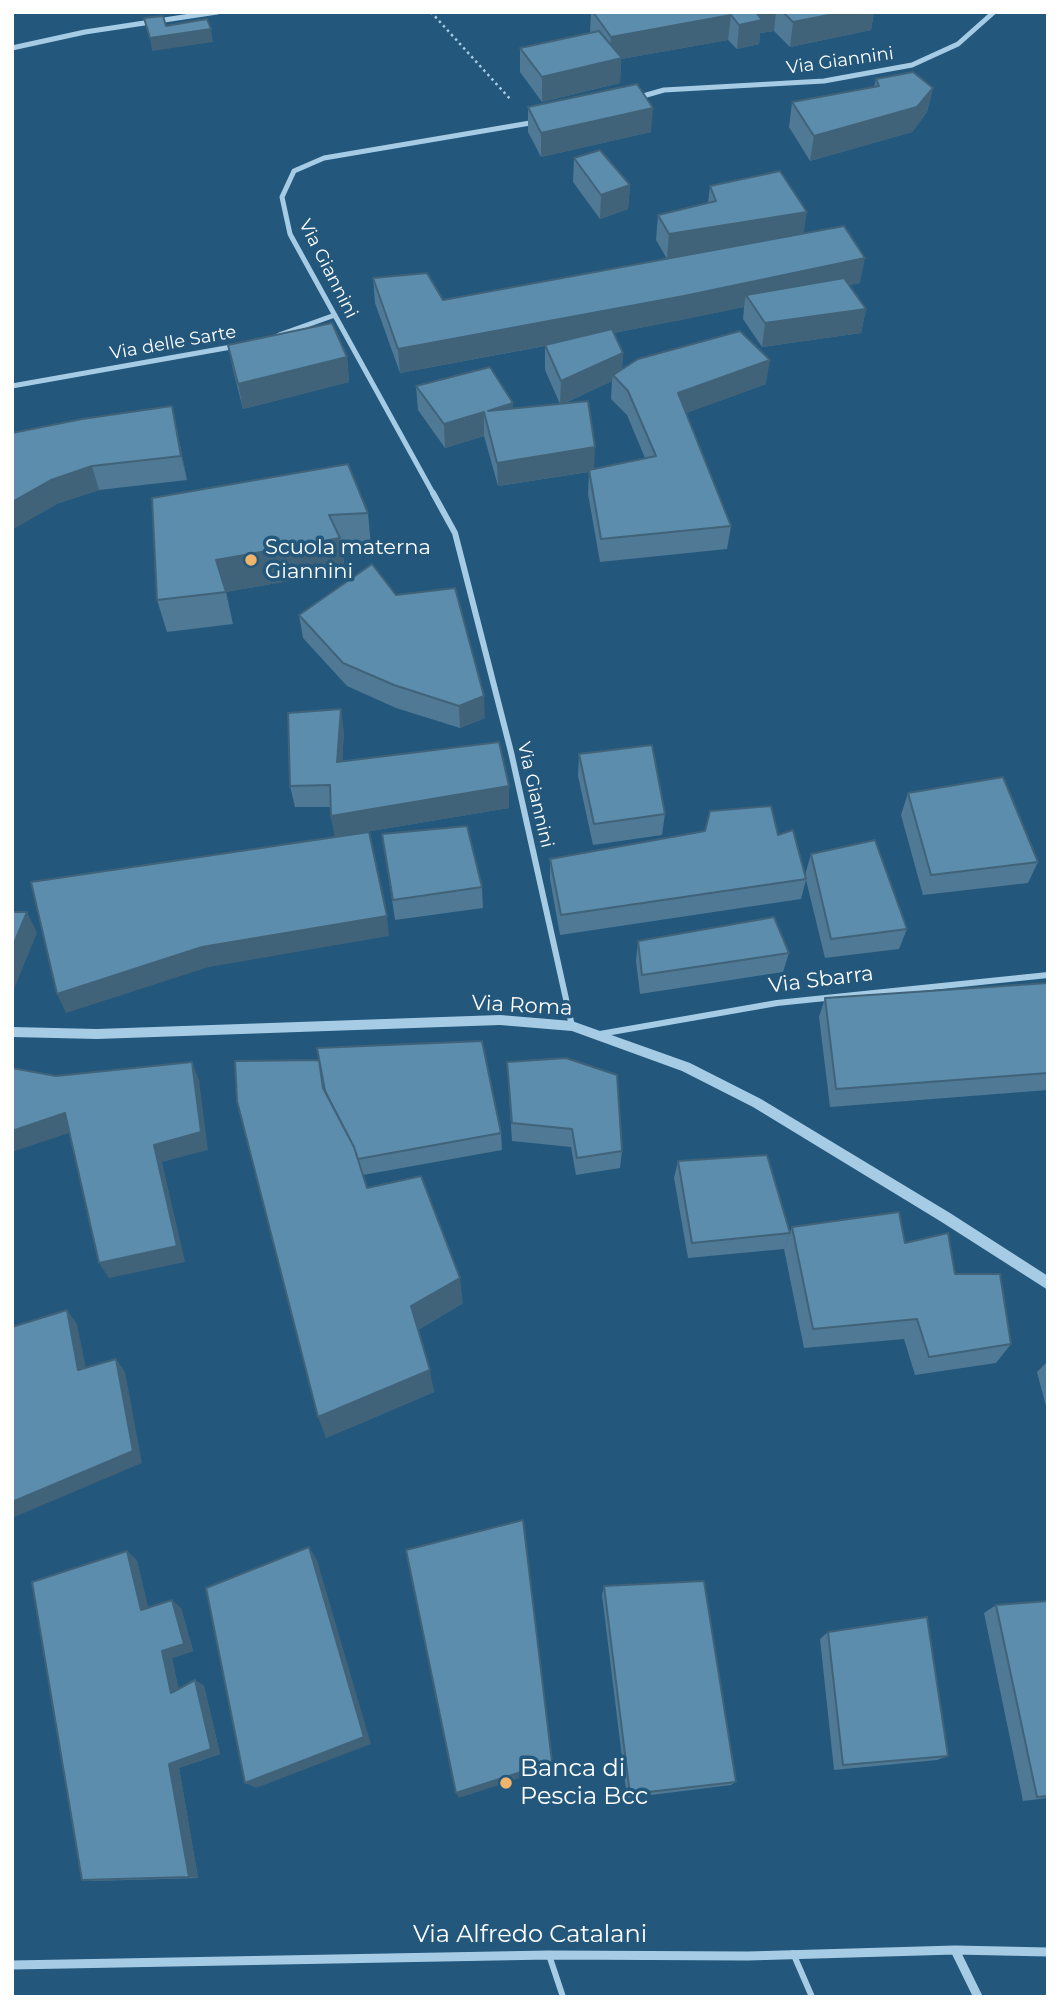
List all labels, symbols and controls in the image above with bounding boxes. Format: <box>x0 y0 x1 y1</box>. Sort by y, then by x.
street label: Via Giannini <box>785 43 895 79</box>
street label: Via Giannini <box>294 216 362 322</box>
street label: Via delle Sarte <box>108 321 238 365</box>
place label: Scuola materna Giannini <box>265 535 431 585</box>
marker: Scuola materna Giannini <box>243 552 259 568</box>
street label: Via Giannini <box>512 740 558 850</box>
street label: Via Sbarra <box>767 961 875 999</box>
street label: Via Roma <box>471 991 573 1021</box>
place label: Banca di Pescia Bcc <box>520 1755 648 1811</box>
marker: Banca di Pescia Bcc <box>498 1775 514 1791</box>
street label: Via Alfredo Catalani <box>413 1921 647 1949</box>

